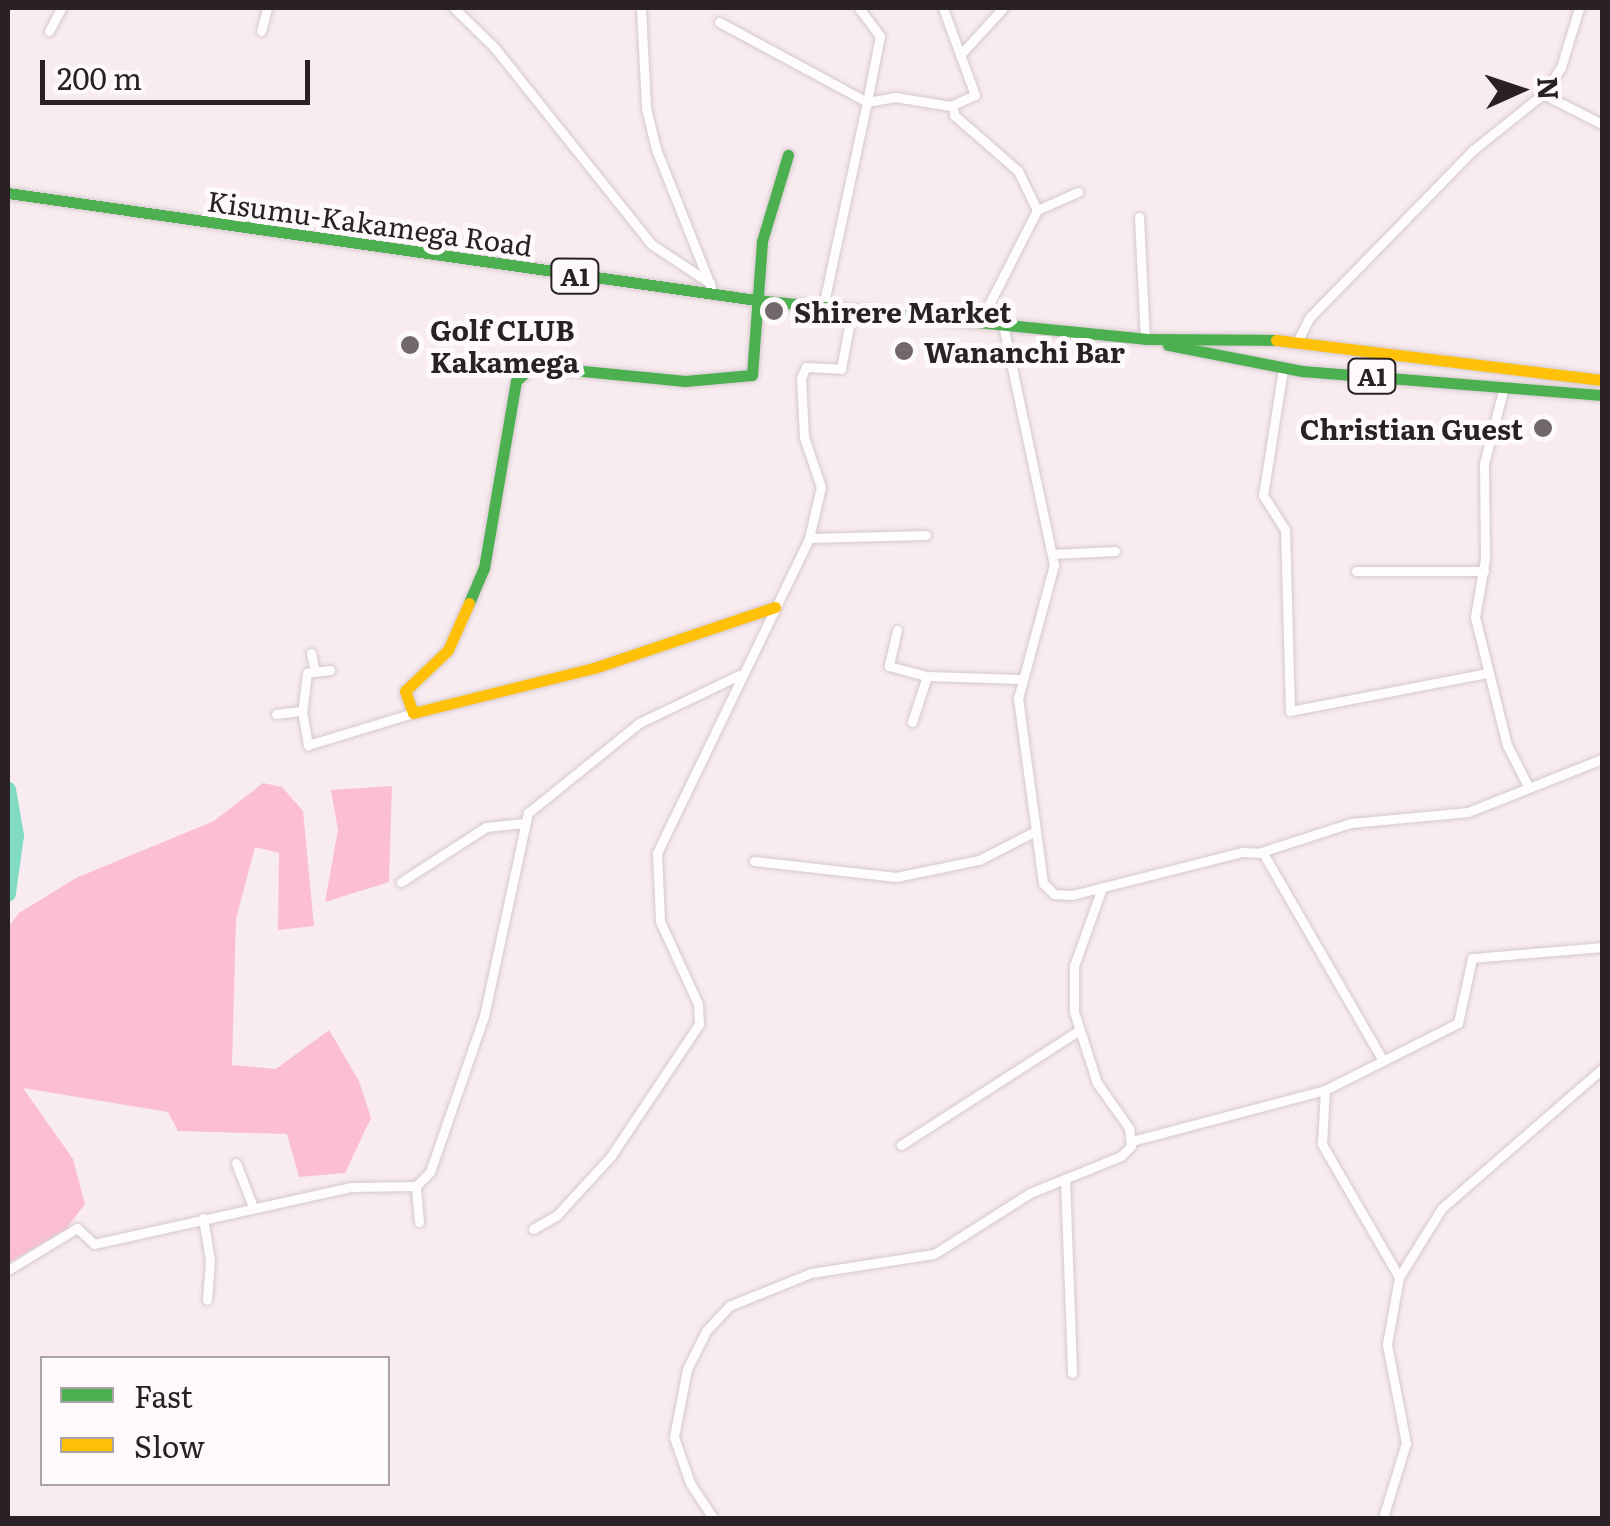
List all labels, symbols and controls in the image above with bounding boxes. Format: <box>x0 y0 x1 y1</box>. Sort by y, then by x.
scale bar <box>45 40 315 102</box>
north arrow <box>1470 40 1570 140</box>
text: 200 m <box>57 55 142 99</box>
text: N <box>1528 76 1572 101</box>
street label: Kisumu-Kakamega Road <box>205 183 535 261</box>
road number: A1 <box>550 256 600 296</box>
place label: Shirere Market <box>794 294 1012 328</box>
marker: Shirere Market <box>763 300 785 322</box>
place label: Golf CLUB Kakamega <box>430 312 579 378</box>
marker: Golf CLUB Kakamega <box>399 334 421 356</box>
place label: Wananchi Bar <box>924 334 1125 368</box>
marker: Wananchi Bar <box>893 340 915 362</box>
road number: A1 <box>1347 356 1397 396</box>
place label: Christian Guest <box>1300 411 1523 445</box>
marker: Christian Guest <box>1532 417 1554 439</box>
legend <box>40 1356 390 1486</box>
text: Fast <box>134 1373 193 1417</box>
text: Slow <box>134 1423 205 1467</box>

